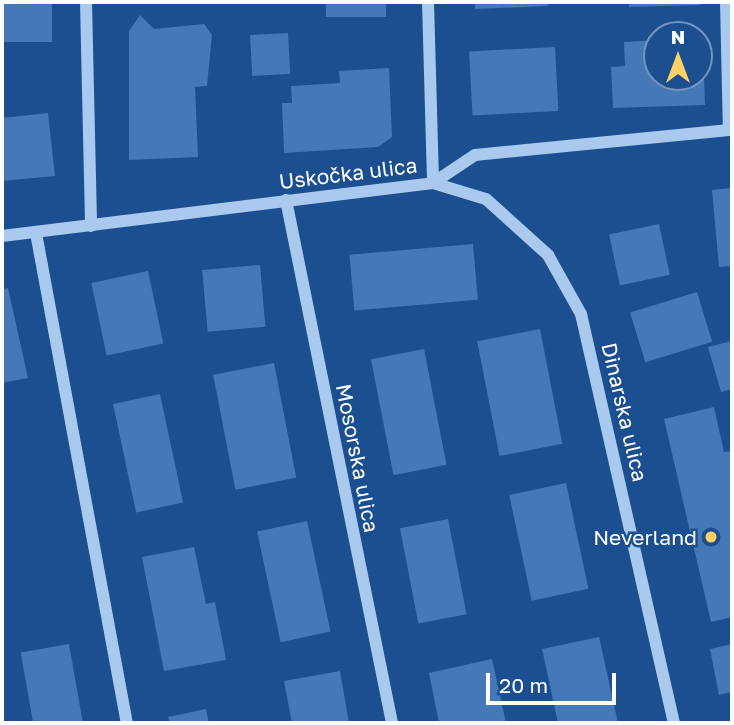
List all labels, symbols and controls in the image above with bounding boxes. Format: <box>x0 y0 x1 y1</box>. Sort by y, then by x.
north arrow <box>643 21 713 91</box>
text: N <box>671 25 685 48</box>
street label: Uskočka ulica <box>277 152 419 194</box>
street label: Dinarska ulica <box>597 340 653 484</box>
street label: Mosorska ulica <box>331 382 385 534</box>
place label: Neverland <box>593 524 697 550</box>
marker: Neverland <box>703 529 719 545</box>
scale bar <box>489 658 618 702</box>
text: 20 m <box>499 672 548 698</box>

